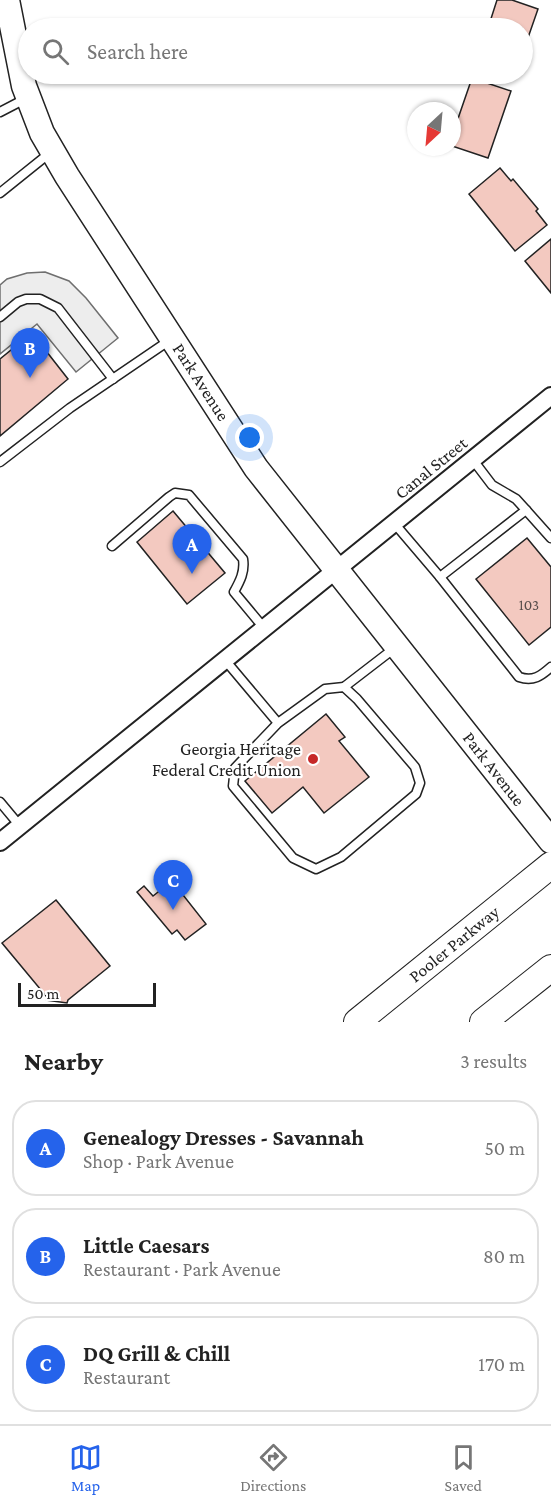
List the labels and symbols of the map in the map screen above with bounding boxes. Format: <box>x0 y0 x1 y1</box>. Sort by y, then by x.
north arrow <box>407 102 461 156</box>
pin: B <box>10 328 50 378</box>
street label: Park Avenue <box>169 339 233 425</box>
your location <box>235 423 264 452</box>
street label: Canal Street <box>391 432 472 503</box>
pin: A <box>172 524 212 574</box>
house number: 103 <box>519 597 539 613</box>
street label: Park Avenue <box>459 728 529 810</box>
place label: Georgia Heritage Federal Credit Union <box>152 739 301 780</box>
marker: Georgia Heritage Federal Credit Union <box>306 752 320 766</box>
pin: C <box>154 860 192 910</box>
street label: Pooler Parkway <box>405 901 504 986</box>
scale bar <box>18 980 156 1008</box>

